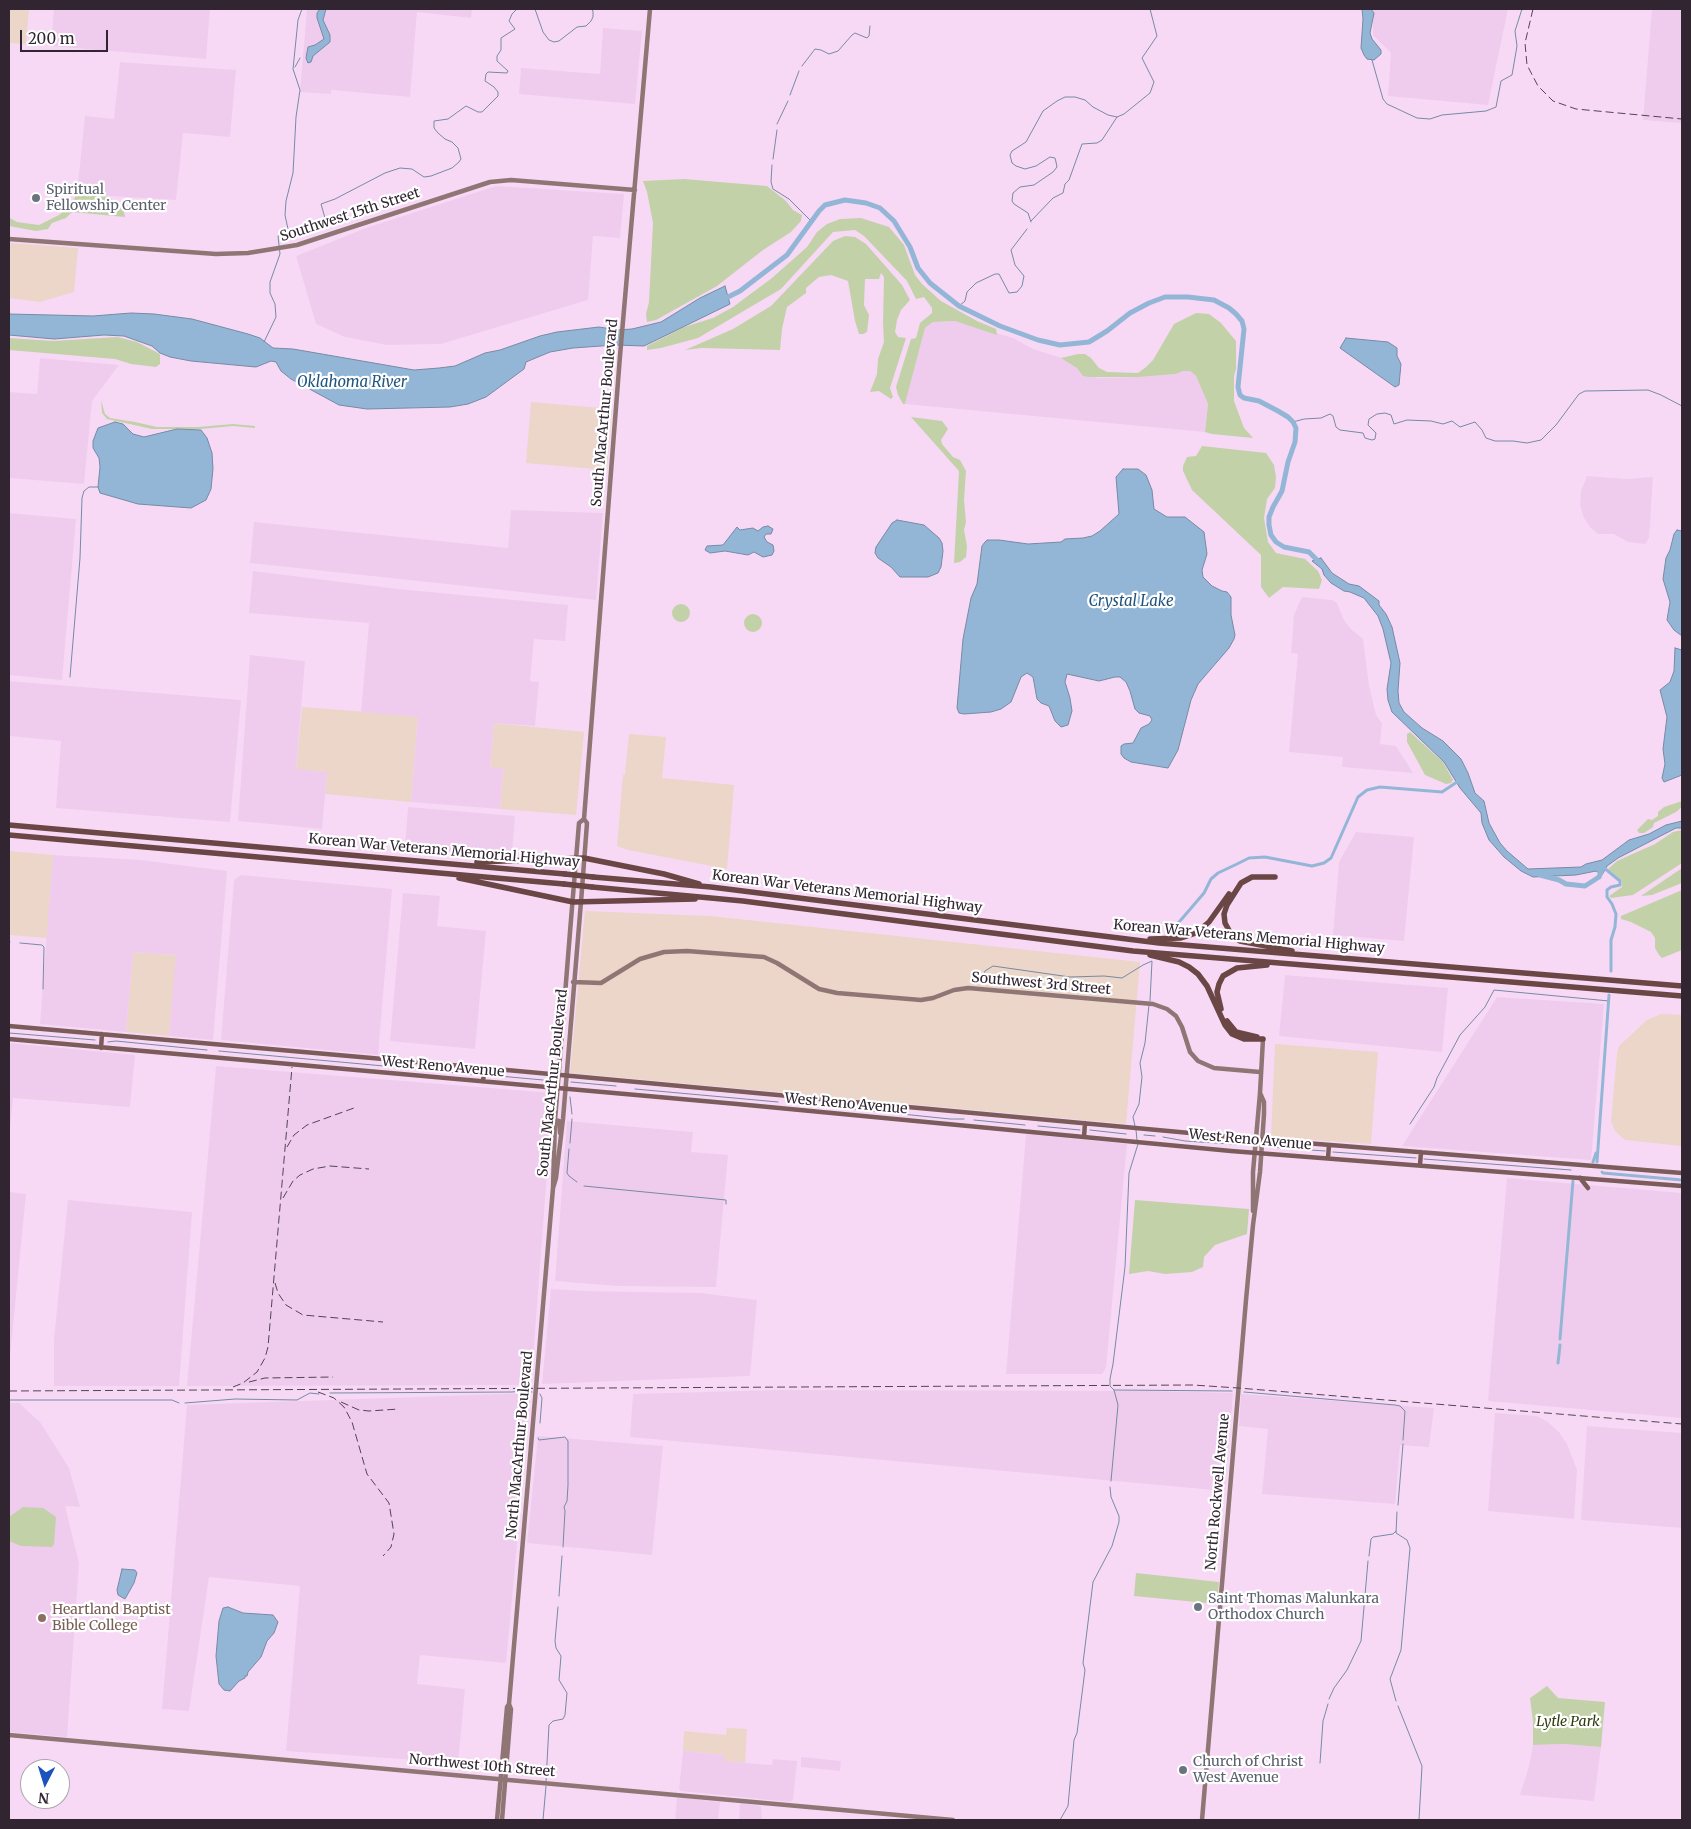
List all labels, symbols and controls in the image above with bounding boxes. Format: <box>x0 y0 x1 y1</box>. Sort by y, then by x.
scale bar <box>22 20 110 52</box>
text: 200 m <box>28 29 75 48</box>
place label: Spiritual Fellowship Center <box>46 182 166 214</box>
street label: Southwest 15th Street <box>278 184 422 246</box>
marker: Spiritual Fellowship Center <box>30 192 42 204</box>
street label: South MacArthur Boulevard <box>588 318 622 508</box>
water label: Oklahoma River <box>297 374 407 392</box>
water label: Crystal Lake <box>1088 593 1174 611</box>
street label: Korean War Veterans Memorial Highway <box>308 831 580 871</box>
street label: Korean War Veterans Memorial Highway <box>711 867 983 917</box>
street label: Korean War Veterans Memorial Highway <box>1113 917 1385 957</box>
street label: Southwest 3rd Street <box>971 970 1111 998</box>
street label: South MacArthur Boulevard <box>535 988 571 1178</box>
street label: West Reno Avenue <box>381 1053 505 1081</box>
street label: West Reno Avenue <box>784 1090 908 1118</box>
street label: West Reno Avenue <box>1188 1126 1312 1154</box>
street label: North MacArthur Boulevard <box>503 1350 537 1540</box>
street label: North Rockwell Avenue <box>1203 1413 1233 1571</box>
place label: Saint Thomas Malunkara Orthodox Church <box>1208 1591 1379 1624</box>
marker: Saint Thomas Malunkara Orthodox Church <box>1192 1601 1204 1613</box>
place label: Heartland Baptist Bible College <box>52 1602 171 1634</box>
marker: Heartland Baptist Bible College <box>36 1612 48 1624</box>
park label: Lytle Park <box>1536 1714 1600 1730</box>
street label: Northwest 10th Street <box>408 1751 556 1781</box>
place label: Church of Christ West Avenue <box>1193 1754 1303 1786</box>
north arrow <box>20 1759 70 1809</box>
marker: Church of Christ West Avenue <box>1177 1764 1189 1776</box>
text: N <box>37 1788 50 1807</box>

